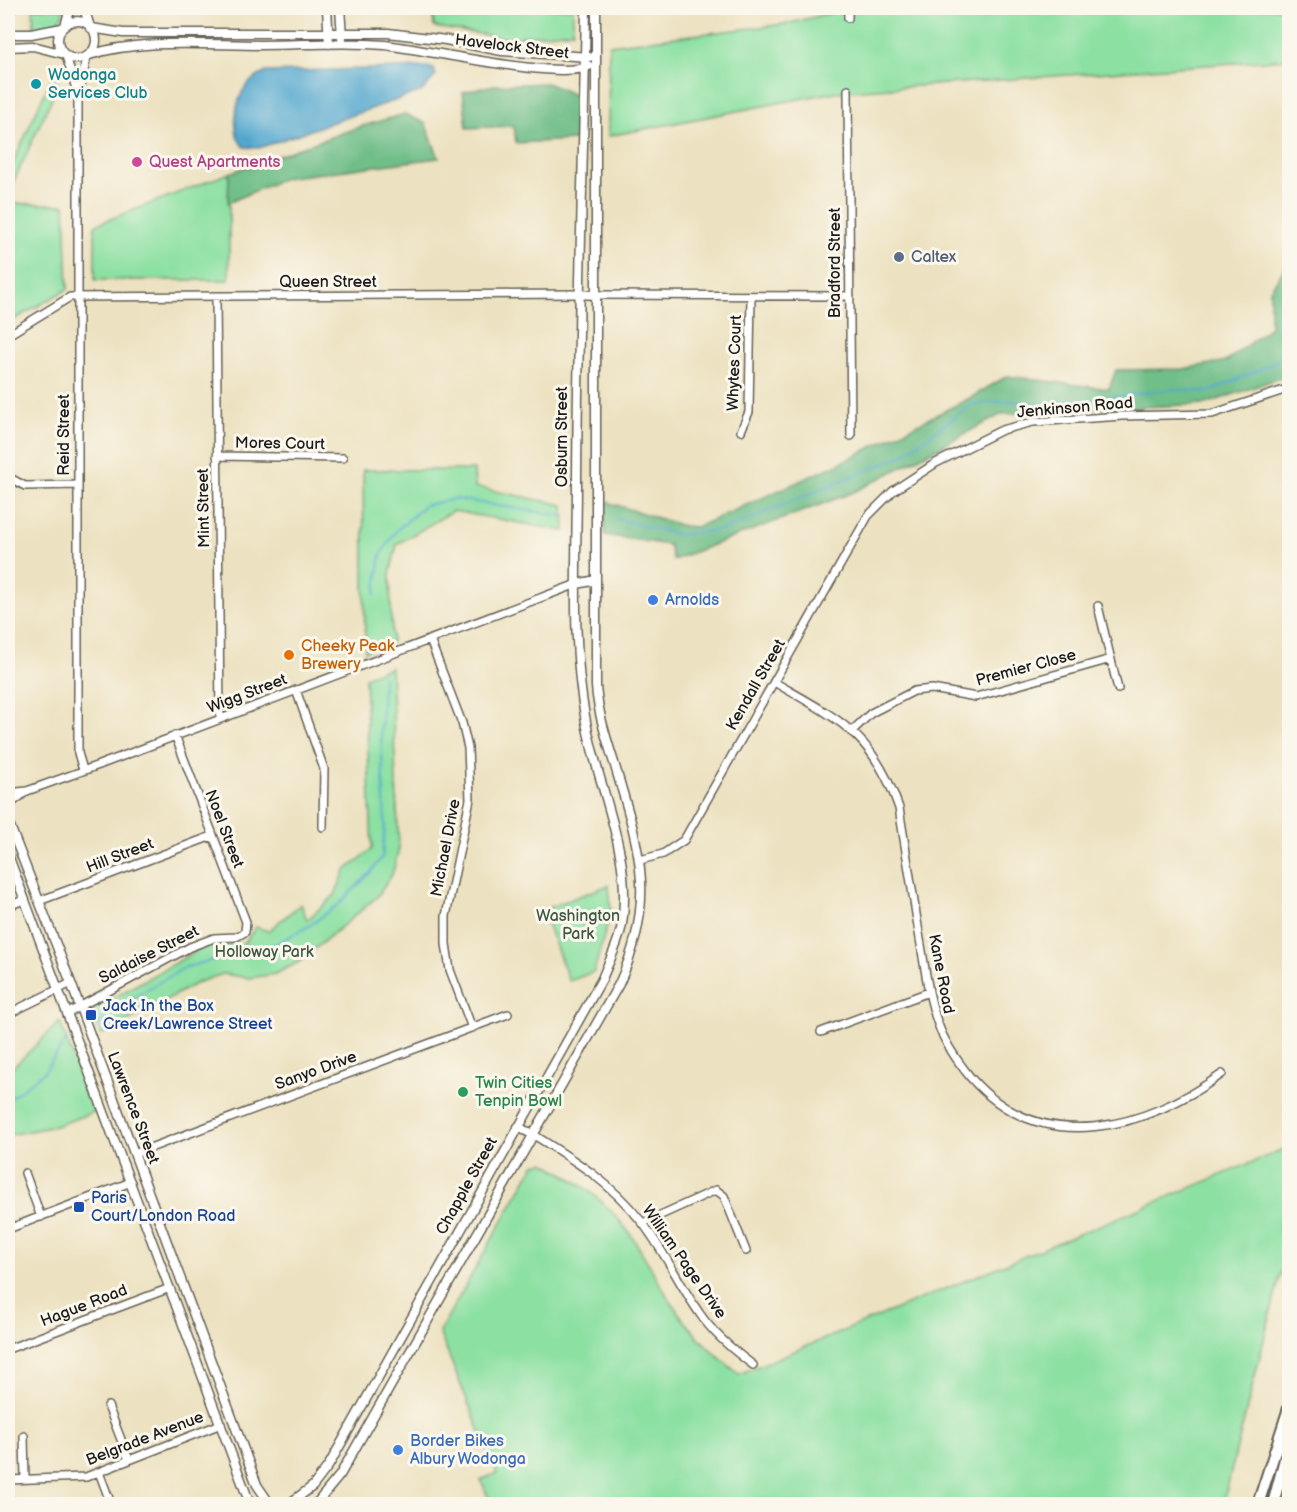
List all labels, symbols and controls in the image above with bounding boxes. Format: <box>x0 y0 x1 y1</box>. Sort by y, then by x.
street label: Havelock Street <box>454 31 570 63</box>
place label: Wodonga Services Club <box>48 66 147 103</box>
marker: Wodonga Services Club <box>29 77 43 91</box>
place label: Quest Apartments <box>149 153 280 172</box>
marker: Quest Apartments <box>130 155 144 169</box>
street label: Bradford Street <box>826 208 845 318</box>
place label: Caltex <box>911 248 957 267</box>
marker: Caltex <box>892 250 906 264</box>
street label: Queen Street <box>279 273 377 292</box>
street label: Whytes Court <box>724 314 746 411</box>
street label: Osburn Street <box>553 387 572 487</box>
street label: Jenkinson Road <box>1016 393 1134 423</box>
street label: Reid Street <box>55 394 74 476</box>
street label: Mores Court <box>235 434 325 454</box>
street label: Mint Street <box>194 468 214 548</box>
place label: Arnolds <box>665 591 719 610</box>
marker: Arnolds <box>646 593 660 607</box>
street label: Kendall Street <box>722 636 790 734</box>
place label: Cheeky Peak Brewery <box>301 637 395 674</box>
street label: Premier Close <box>974 645 1079 690</box>
marker: Cheeky Peak Brewery <box>282 648 296 662</box>
street label: Wigg Street <box>204 670 290 718</box>
street label: Noel Street <box>200 787 248 871</box>
street label: Michael Drive <box>427 797 465 898</box>
street label: Hill Street <box>84 834 156 878</box>
park label: Washington Park <box>536 907 620 944</box>
street label: Saldaise Street <box>96 922 202 988</box>
street label: Kane Road <box>924 933 958 1015</box>
park label: Holloway Park <box>214 943 314 962</box>
place label: Jack In the Box Creek/Lawrence Street <box>103 997 272 1034</box>
marker: Jack In the Box Creek/Lawrence Street <box>84 1008 98 1022</box>
street label: Sanyo Drive <box>273 1047 360 1095</box>
street label: Lawrence Street <box>103 1049 163 1167</box>
place label: Twin Cities Tenpin Bowl <box>475 1074 562 1111</box>
marker: Twin Cities Tenpin Bowl <box>456 1085 470 1099</box>
street label: Chapple Street <box>432 1134 502 1238</box>
place label: Paris Court/London Road <box>91 1189 235 1226</box>
marker: Paris Court/London Road <box>72 1200 86 1214</box>
street label: William Page Drive <box>638 1202 731 1323</box>
street label: Hague Road <box>38 1281 130 1331</box>
street label: Belgrade Avenue <box>84 1408 207 1470</box>
place label: Border Bikes Albury Wodonga <box>410 1432 526 1469</box>
marker: Border Bikes Albury Wodonga <box>391 1443 405 1457</box>

